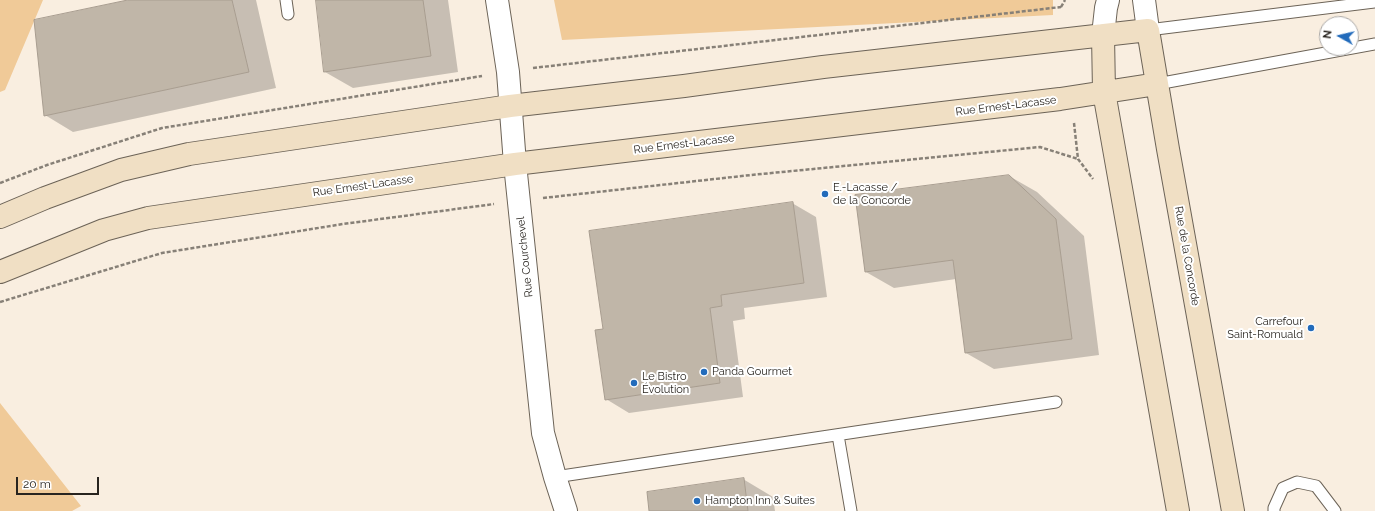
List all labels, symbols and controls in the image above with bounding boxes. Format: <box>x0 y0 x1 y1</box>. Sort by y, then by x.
north arrow <box>1319 16 1359 56</box>
text: N <box>1321 29 1335 39</box>
street label: Rue Ernest-Lacasse <box>955 93 1057 119</box>
street label: Rue Ernest-Lacasse <box>633 131 735 157</box>
street label: Rue Ernest-Lacasse <box>312 172 414 200</box>
place label: E.-Lacasse / de la Concorde <box>833 181 911 207</box>
marker: E.-Lacasse / de la Concorde <box>820 189 830 199</box>
street label: Rue de la Concorde <box>1172 205 1202 307</box>
street label: Rue Courchevel <box>514 216 536 298</box>
place label: Carrefour Saint-Romuald <box>1227 315 1303 341</box>
marker: Carrefour Saint-Romuald <box>1306 323 1316 333</box>
place label: Panda Gourmet <box>712 365 792 379</box>
marker: Panda Gourmet <box>699 367 709 377</box>
place label: Le Bistro Évolution <box>642 370 689 396</box>
marker: Le Bistro Évolution <box>629 378 639 388</box>
scale bar <box>18 469 101 495</box>
text: 20 m <box>23 477 51 491</box>
place label: Hampton Inn & Suites <box>705 494 815 508</box>
marker: Hampton Inn & Suites <box>692 496 702 506</box>

